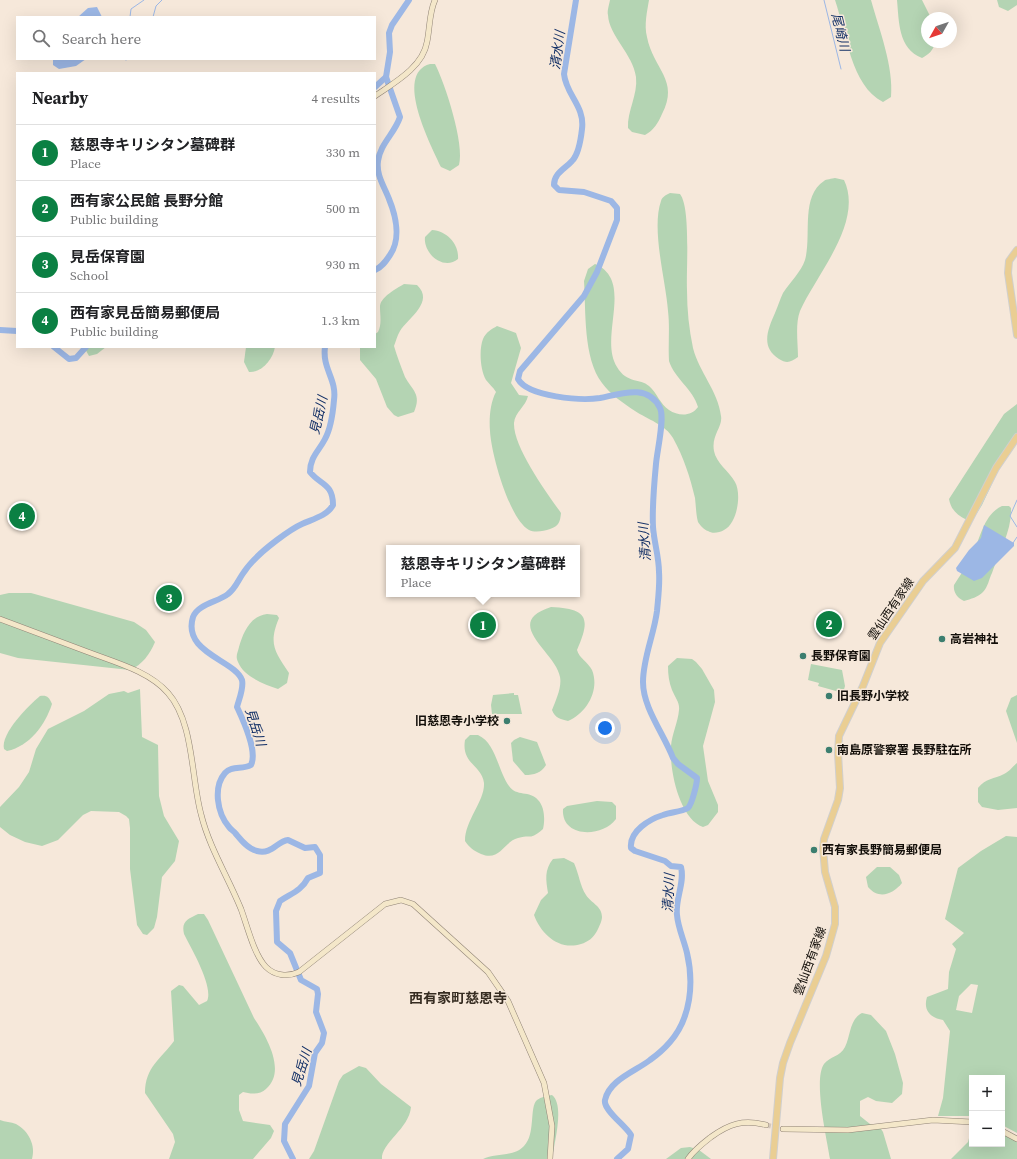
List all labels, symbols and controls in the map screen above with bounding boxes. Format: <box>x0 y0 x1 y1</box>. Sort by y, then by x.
water label: 尾崎川 <box>828 11 854 55</box>
north arrow <box>921 12 957 48</box>
search box <box>16 16 376 60</box>
icon: search <box>30 27 52 49</box>
text: Search here <box>62 28 141 49</box>
water label: 清水川 <box>546 28 569 71</box>
text: Nearby <box>32 86 88 110</box>
text: 4 results <box>312 90 360 107</box>
text: 慈恩寺キリシタン墓碑群 <box>70 134 235 155</box>
text: 1 <box>41 144 49 161</box>
text: 330 m <box>326 144 360 161</box>
text: Place <box>70 155 101 172</box>
text: 西有家公民館 長野分館 <box>70 190 223 211</box>
text: 2 <box>41 200 49 217</box>
text: 500 m <box>326 200 360 217</box>
text: Public building <box>70 211 158 228</box>
text: 見岳保育園 <box>70 246 145 267</box>
text: 3 <box>41 256 49 273</box>
text: 930 m <box>326 256 360 273</box>
text: School <box>70 267 109 284</box>
text: 西有家見岳簡易郵便局 <box>70 302 220 323</box>
text: 4 <box>41 312 49 329</box>
text: 1.3 km <box>321 312 360 329</box>
text: Public building <box>70 323 158 340</box>
water label: 見岳川 <box>306 392 332 436</box>
pin: 4 <box>9 501 35 531</box>
water label: 清水川 <box>635 520 654 562</box>
popup <box>386 545 580 597</box>
text: 慈恩寺キリシタン墓碑群 <box>400 553 566 574</box>
text: Place <box>400 574 431 591</box>
street label: 雲仙西有家線 <box>864 575 918 643</box>
pin: 3 <box>156 583 182 613</box>
pin: 2 <box>816 609 842 639</box>
pin: 1 <box>470 610 496 640</box>
place label: 高岩神社 <box>950 631 998 647</box>
marker: 高岩神社 <box>937 634 947 644</box>
place label: 長野保育園 <box>811 648 871 664</box>
marker: 長野保育園 <box>798 651 808 661</box>
place label: 旧長野小学校 <box>837 688 909 704</box>
marker: 旧長野小学校 <box>824 691 834 701</box>
water label: 見岳川 <box>241 706 270 750</box>
place label: 旧慈恩寺小学校 <box>415 713 499 729</box>
marker: 旧慈恩寺小学校 <box>502 716 512 726</box>
your location <box>595 718 615 738</box>
place label: 南島原警察署 長野駐在所 <box>837 742 972 758</box>
marker: 南島原警察署 長野駐在所 <box>824 745 834 755</box>
place label: 西有家長野簡易郵便局 <box>822 842 942 858</box>
marker: 西有家長野簡易郵便局 <box>809 845 819 855</box>
water label: 清水川 <box>659 871 678 913</box>
street label: 雲仙西有家線 <box>790 924 830 998</box>
district label: 西有家町慈恩寺 <box>409 988 507 1008</box>
water label: 見岳川 <box>288 1044 316 1088</box>
map controls <box>969 1075 1005 1147</box>
button: + <box>969 1075 1005 1111</box>
button: − <box>969 1111 1005 1147</box>

